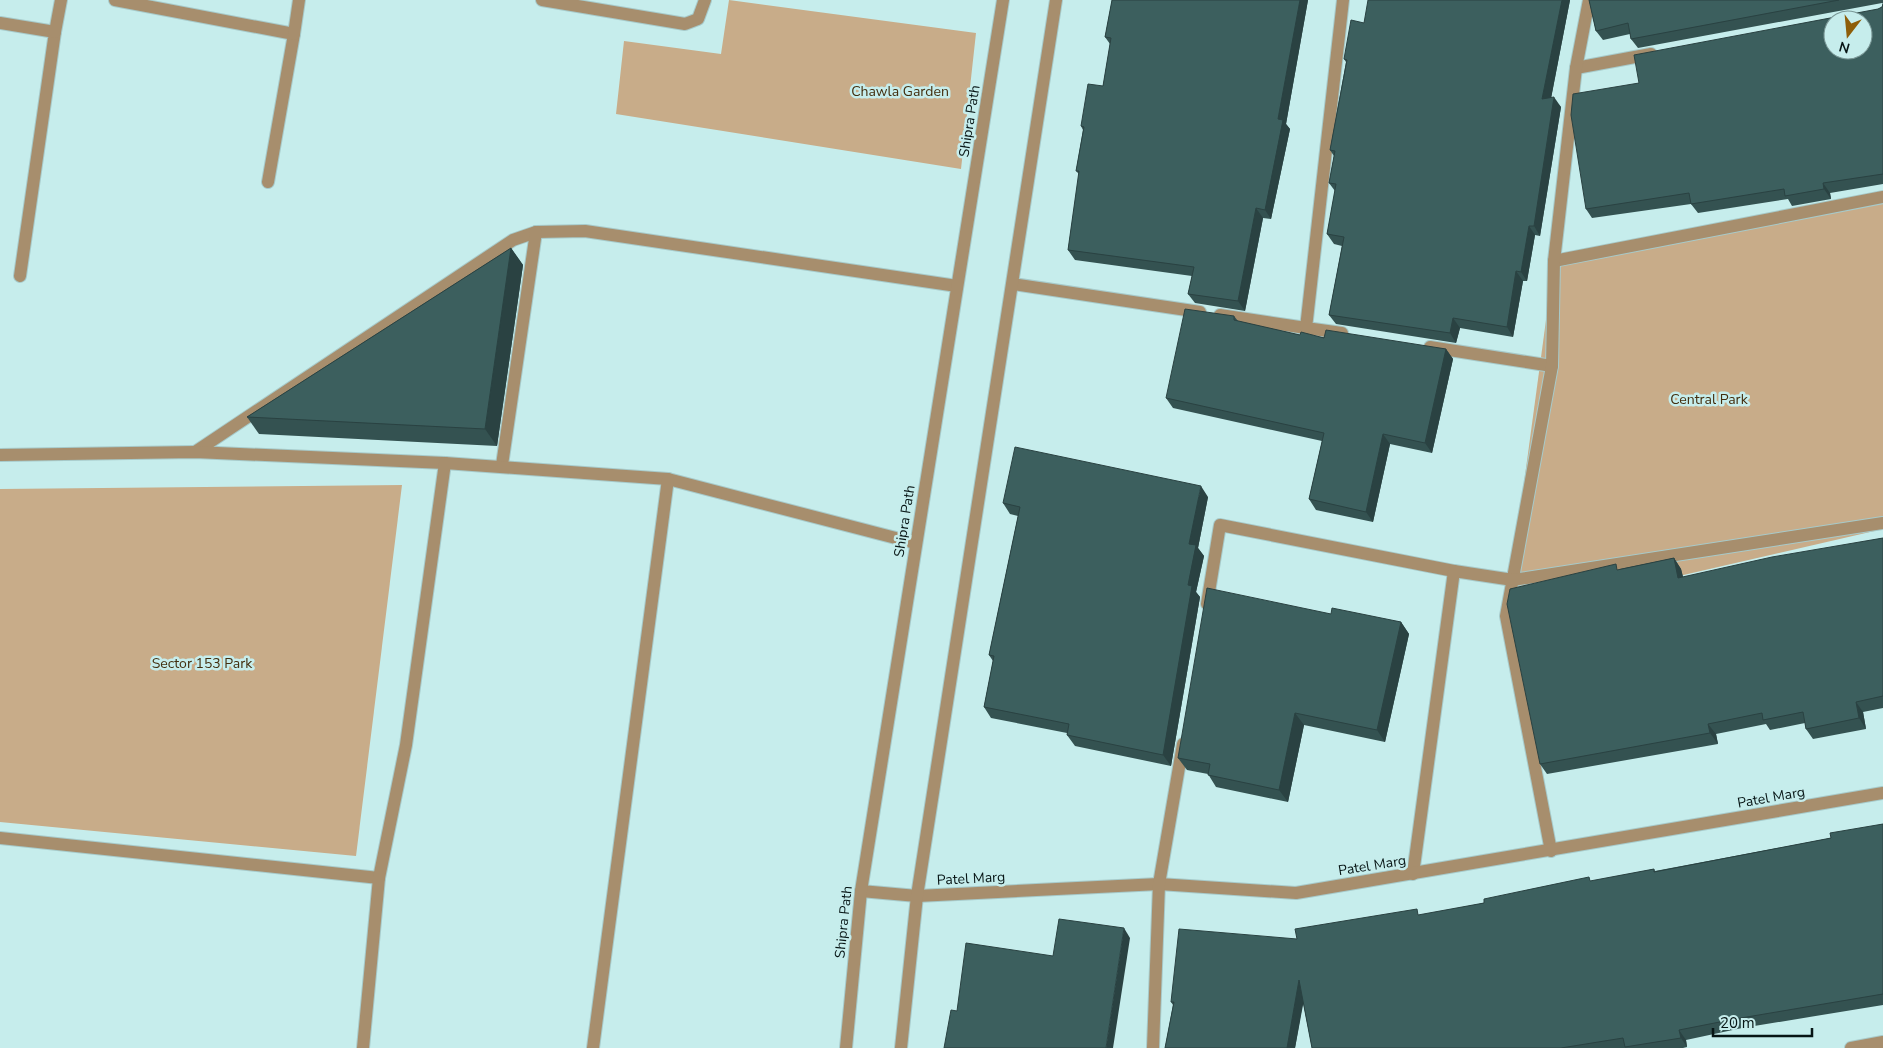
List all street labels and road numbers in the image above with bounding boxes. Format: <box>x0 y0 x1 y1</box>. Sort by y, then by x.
street label: Shipra Path <box>954 84 985 158</box>
street label: Shipra Path <box>889 484 920 558</box>
street label: Patel Marg <box>1736 782 1806 813</box>
street label: Patel Marg <box>1337 851 1407 880</box>
street label: Patel Marg <box>936 867 1006 890</box>
street label: Shipra Path <box>830 885 857 959</box>

